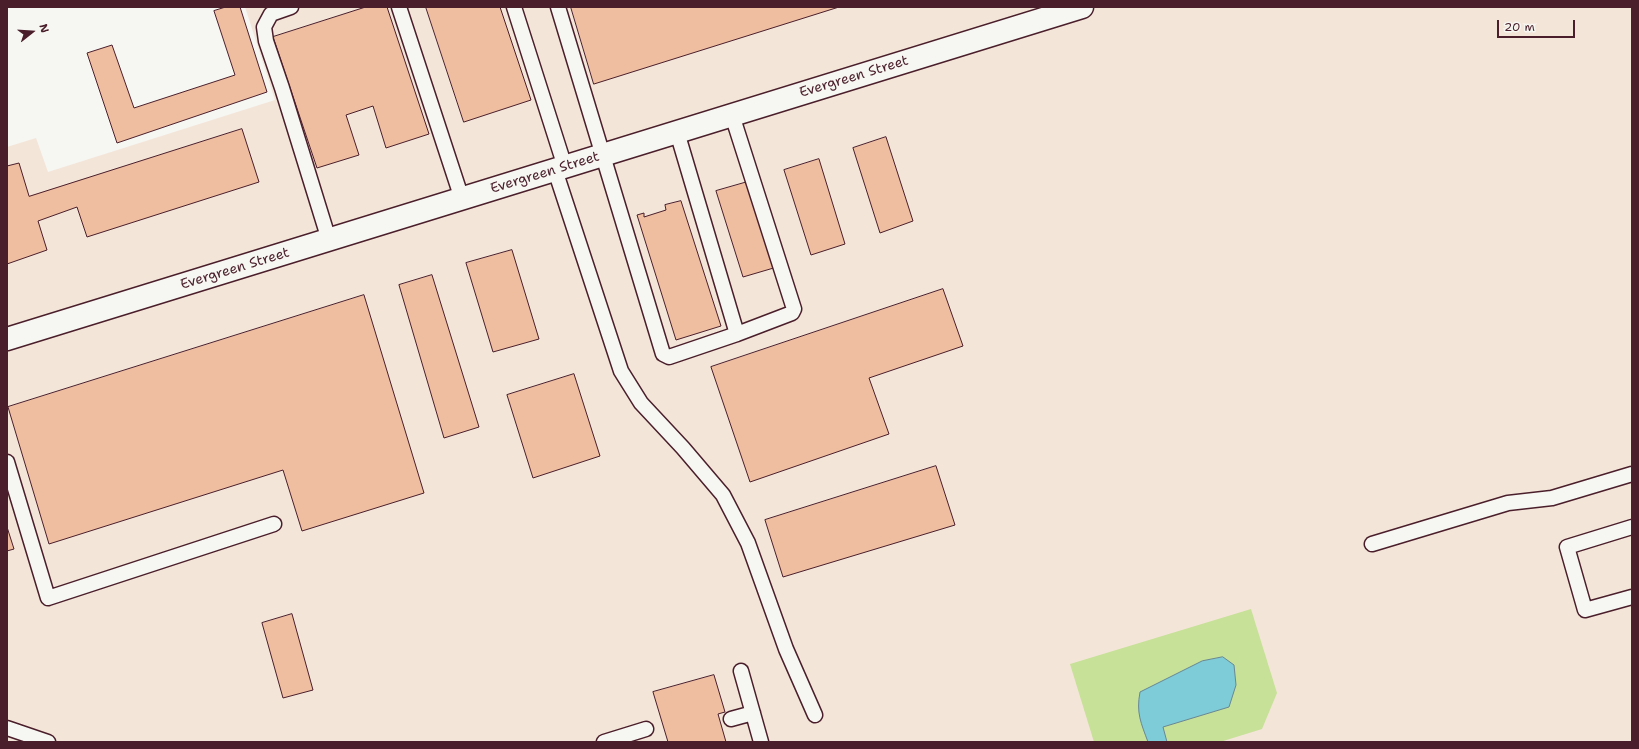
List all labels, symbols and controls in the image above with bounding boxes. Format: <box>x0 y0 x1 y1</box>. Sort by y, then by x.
north arrow <box>12 12 52 52</box>
scale bar <box>1499 12 1577 38</box>
text: 20 m <box>1504 19 1535 35</box>
text: N <box>36 22 52 35</box>
street label: Evergreen Street <box>797 52 911 102</box>
street label: Evergreen Street <box>488 148 602 198</box>
street label: Evergreen Street <box>178 244 292 294</box>

